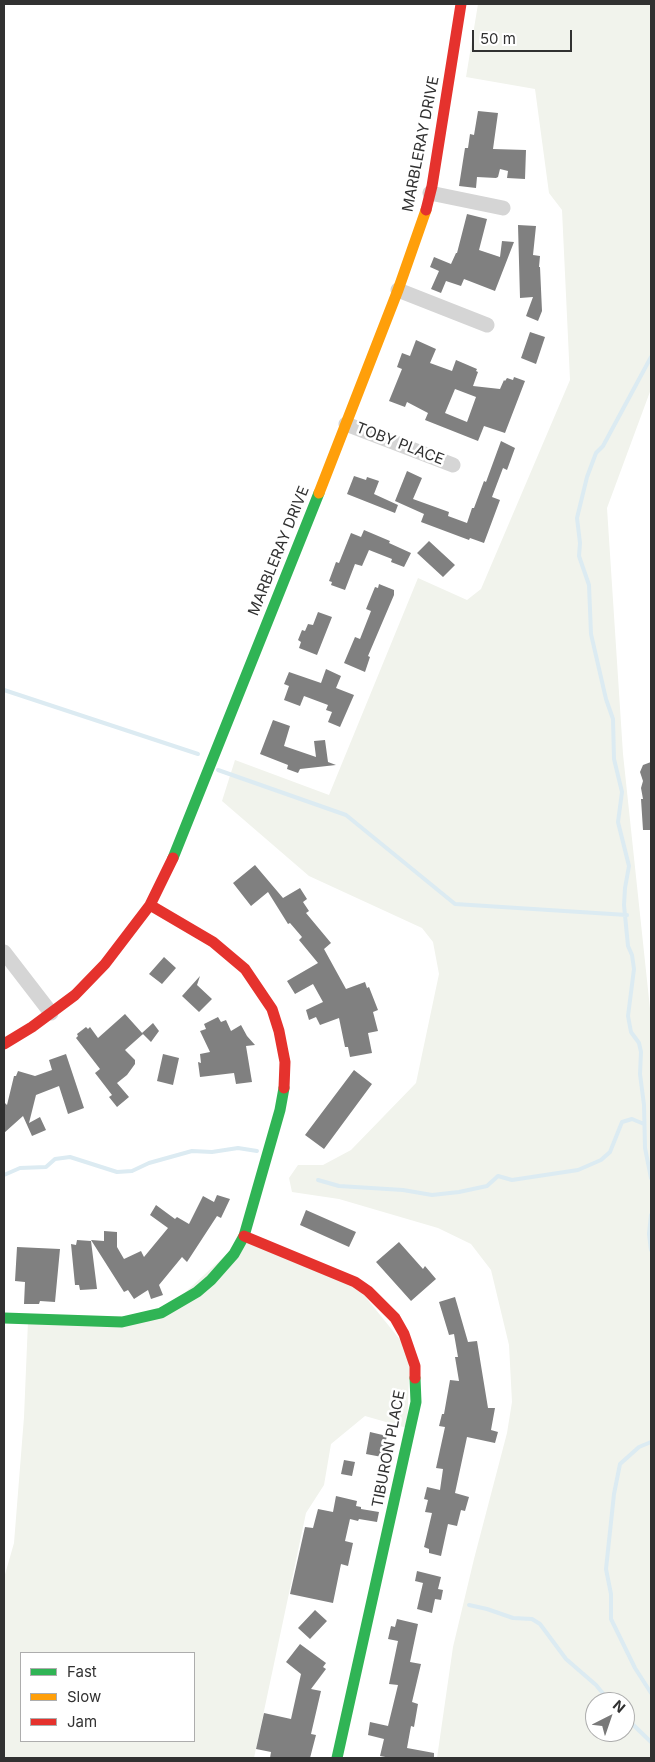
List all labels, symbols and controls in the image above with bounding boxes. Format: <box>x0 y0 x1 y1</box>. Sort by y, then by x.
scale bar <box>475 20 575 52</box>
text: 50 m <box>480 29 516 48</box>
street label: MARBLERAY DRIVE <box>399 75 443 213</box>
street label: TOBY PLACE <box>353 419 447 469</box>
street label: MARBLERAY DRIVE <box>245 484 313 618</box>
street label: TIBURON PLACE <box>369 1389 409 1509</box>
legend <box>20 1652 195 1742</box>
text: Fast <box>67 1662 97 1681</box>
text: Slow <box>67 1687 101 1706</box>
north arrow <box>585 1692 635 1742</box>
text: N <box>610 1696 629 1716</box>
text: Jam <box>67 1712 97 1731</box>

